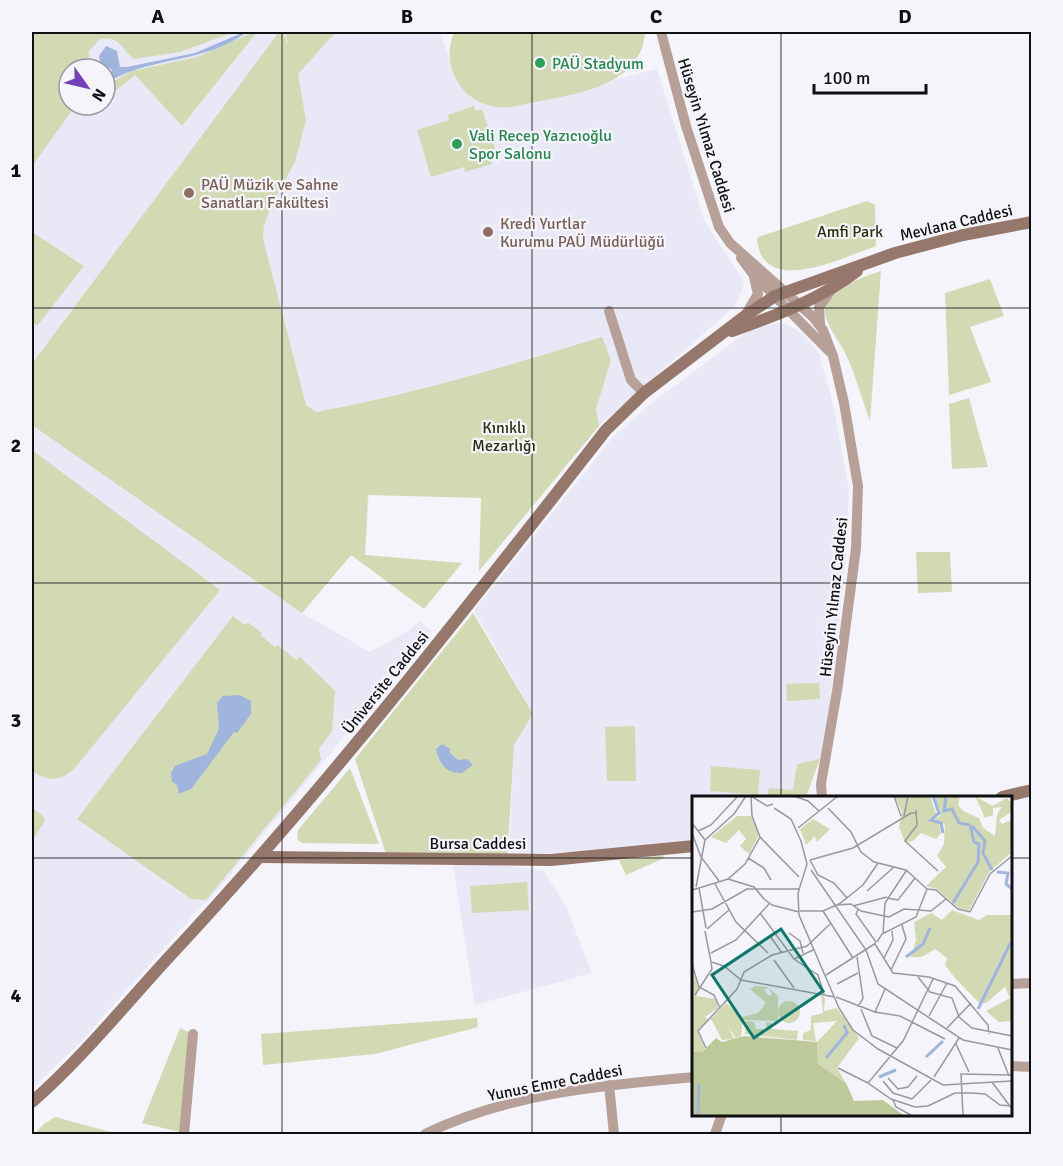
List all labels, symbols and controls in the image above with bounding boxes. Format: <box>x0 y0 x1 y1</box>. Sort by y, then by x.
text: A <box>152 4 165 29</box>
text: B <box>401 4 413 29</box>
text: C <box>650 4 662 29</box>
text: D <box>898 4 912 29</box>
place label: PAÜ Stadyum <box>552 54 644 74</box>
marker: PAÜ Stadyum <box>533 56 547 70</box>
street label: Hüseyin Yılmaz Caddesi <box>673 56 739 215</box>
north arrow <box>57 57 117 117</box>
scale bar <box>814 57 926 95</box>
text: 100 m <box>823 67 870 89</box>
text: N <box>87 85 110 105</box>
place label: Vali Recep Yazıcıoğlu Spor Salonu <box>469 126 612 164</box>
marker: Vali Recep Yazıcıoğlu Spor Salonu <box>450 137 464 151</box>
text: 1 <box>11 158 22 183</box>
place label: PAÜ Müzik ve Sahne Sanatları Fakültesi <box>201 175 339 213</box>
marker: PAÜ Müzik ve Sahne Sanatları Fakültesi <box>182 186 196 200</box>
street label: Mevlana Caddesi <box>898 200 1015 246</box>
place label: Kredi Yurtlar Kurumu PAÜ Müdürlüğü <box>500 214 665 252</box>
park label: Amfi Park <box>817 222 883 242</box>
marker: Kredi Yurtlar Kurumu PAÜ Müdürlüğü <box>481 225 495 239</box>
park label: Kınıklı Mezarlığı <box>472 418 536 456</box>
text: 2 <box>11 433 21 458</box>
street label: Hüseyin Yılmaz Caddesi <box>816 516 852 678</box>
street label: Üniversite Caddesi <box>338 627 433 738</box>
text: 3 <box>11 708 21 733</box>
inset map <box>692 796 1012 1115</box>
street label: Bursa Caddesi <box>430 834 526 854</box>
text: 4 <box>11 983 22 1008</box>
street label: Yunus Emre Caddesi <box>486 1060 624 1106</box>

